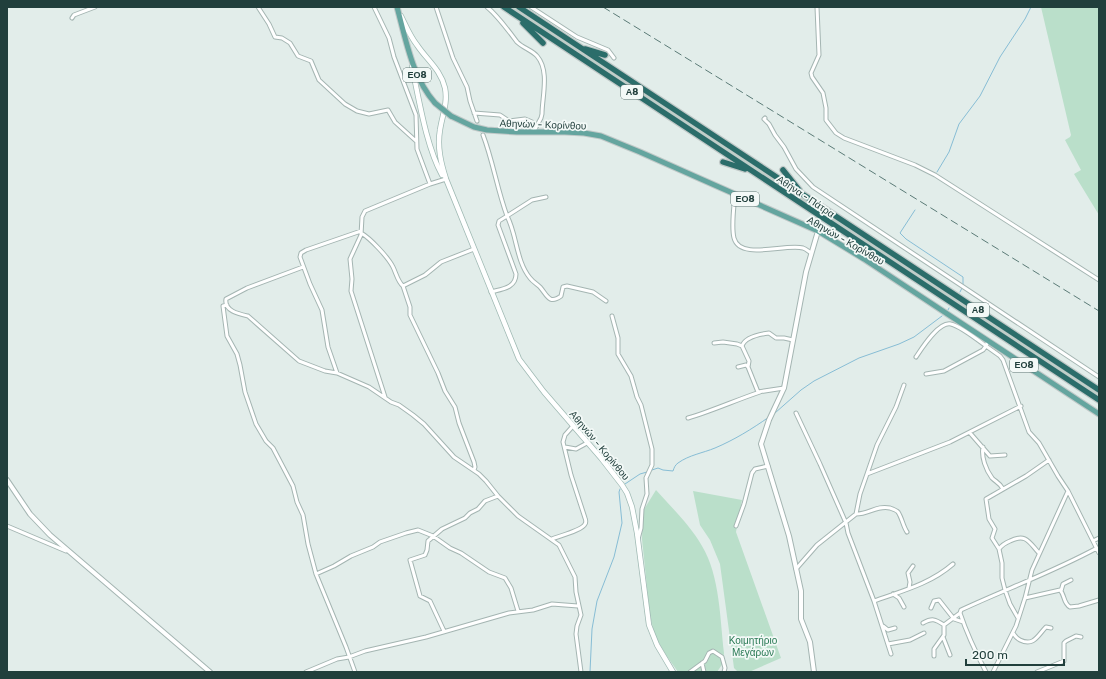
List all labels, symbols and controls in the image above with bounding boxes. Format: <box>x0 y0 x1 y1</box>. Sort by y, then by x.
road number: ΕΟ8 <box>403 68 431 82</box>
road number: Α8 <box>621 85 643 99</box>
street label: Αθηνών - Κορίνθου <box>499 117 587 133</box>
street label: Αθήνα - Πάτρα <box>774 173 837 221</box>
road number: ΕΟ8 <box>731 192 759 206</box>
street label: Αθηνών - Κορίνθου <box>805 214 886 268</box>
road number: Α8 <box>967 303 989 317</box>
road number: ΕΟ8 <box>1010 358 1038 372</box>
street label: Αθηνών - Κορίνθου <box>567 408 632 483</box>
park label: Κοιμητήριο Μεγάρων <box>729 635 778 659</box>
scale bar <box>966 641 1064 667</box>
text: 200 m <box>972 648 1008 662</box>

